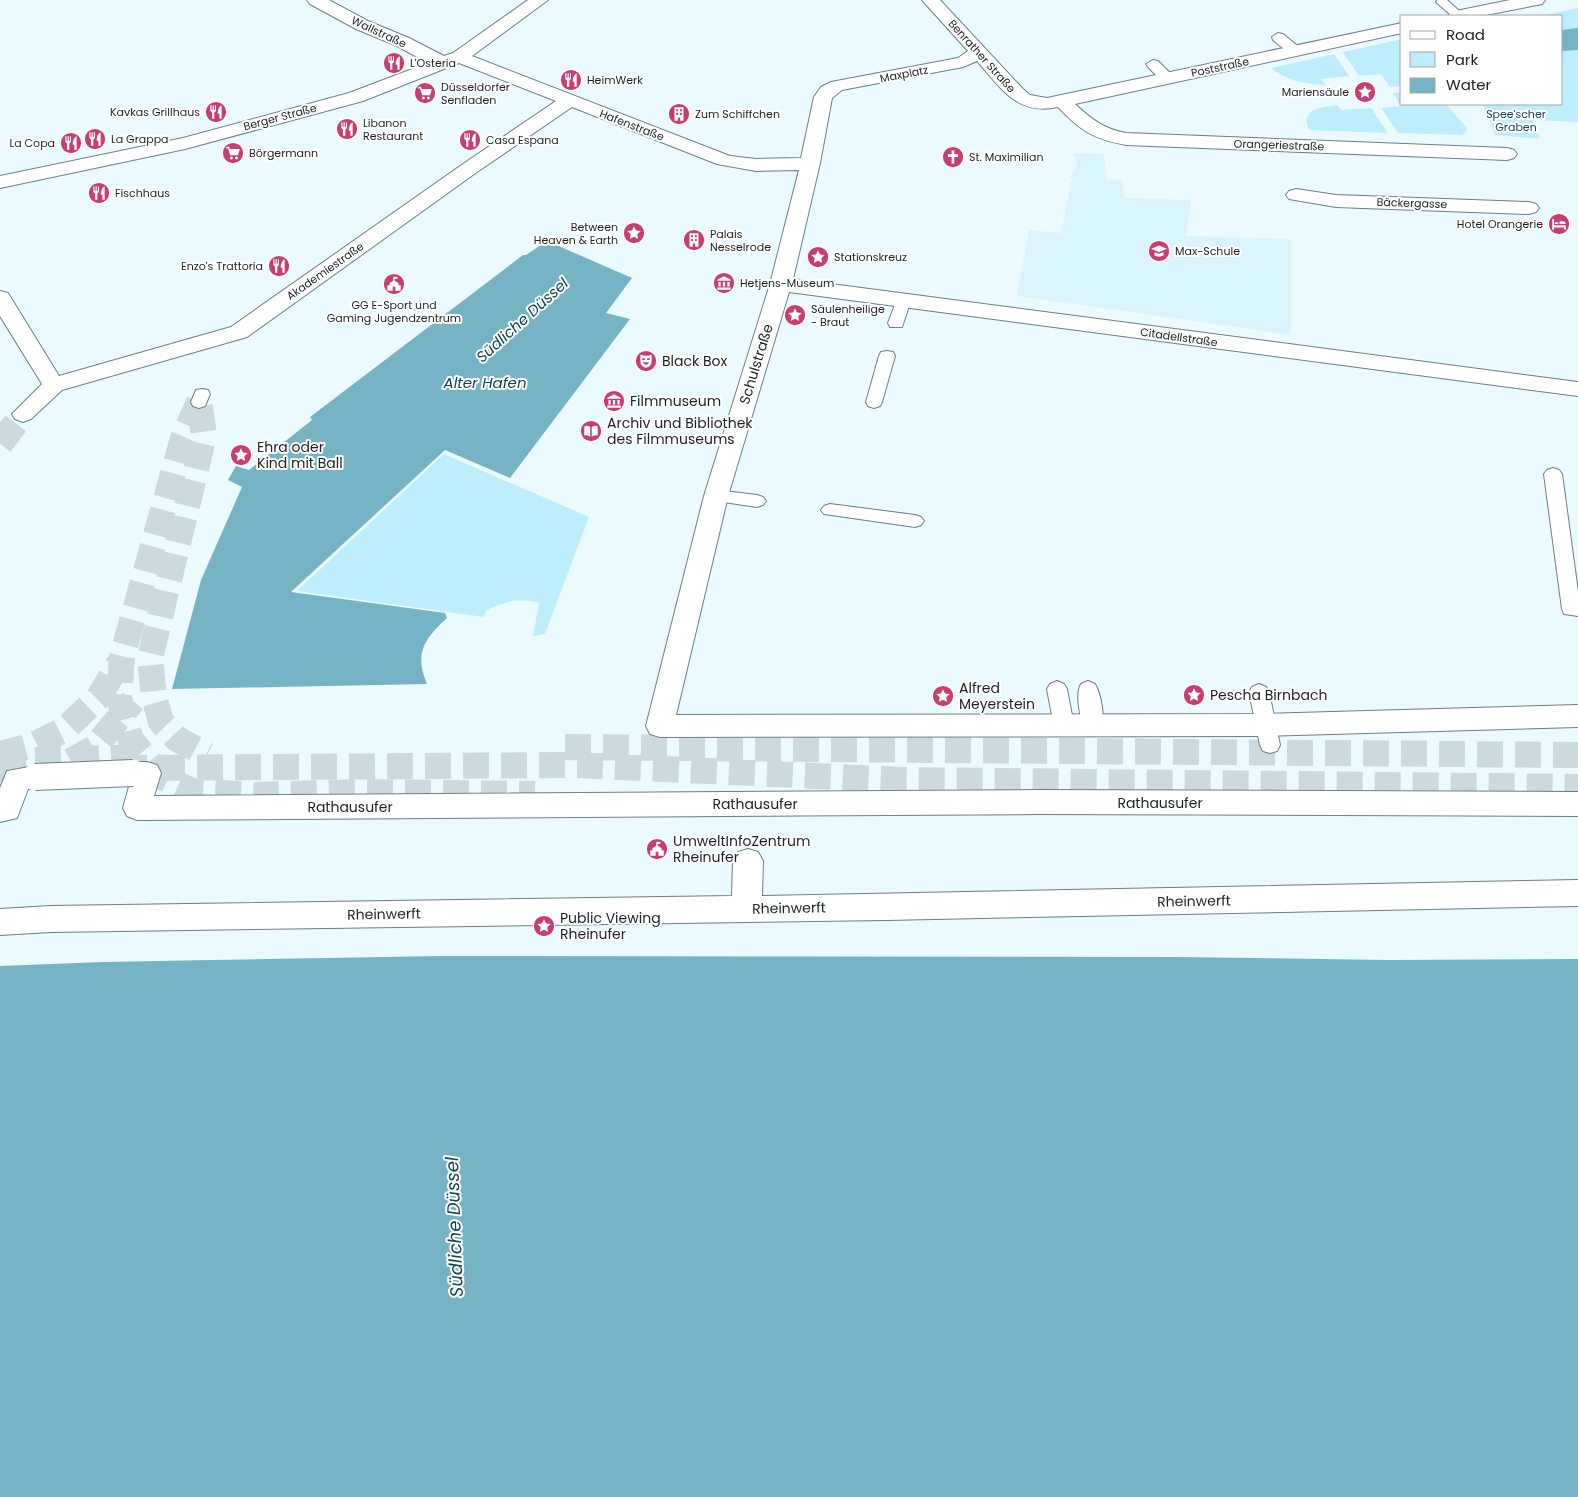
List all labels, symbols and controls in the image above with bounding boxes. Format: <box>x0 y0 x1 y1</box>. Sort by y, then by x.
street label: Wallstraße <box>349 12 409 52</box>
legend <box>1400 15 1563 105</box>
street label: Benrather Straße <box>945 16 1019 96</box>
text: Road <box>1446 24 1485 45</box>
text: Park <box>1446 49 1478 70</box>
restaurant icon: L'Osteria <box>382 51 406 75</box>
street label: Poststraße <box>1190 53 1251 81</box>
place label: L'Osteria <box>410 55 456 71</box>
street label: Maxplatz <box>879 61 929 87</box>
restaurant icon: HeimWerk <box>559 68 583 92</box>
place label: HeimWerk <box>587 72 643 88</box>
text: Water <box>1446 74 1492 95</box>
place label: Düsseldorfer Senfladen <box>441 79 510 108</box>
place icon: Mariensäule <box>1353 80 1377 104</box>
supermarket icon: Düsseldorfer Senfladen <box>413 81 437 105</box>
place label: Mariensäule <box>1282 84 1349 100</box>
street label: Berger Straße <box>242 99 319 134</box>
restaurant icon: Kavkas Grillhaus <box>204 100 228 124</box>
building icon: Zum Schiffchen <box>667 102 691 126</box>
place label: Kavkas Grillhaus <box>110 104 200 120</box>
street label: Hafenstraße <box>597 105 667 145</box>
place label: Zum Schiffchen <box>695 106 780 122</box>
park label: Spee'scher Graben <box>1486 106 1546 135</box>
place label: Libanon Restaurant <box>363 115 423 144</box>
restaurant icon: Libanon Restaurant <box>335 117 359 141</box>
restaurant icon: La Grappa <box>83 127 107 151</box>
restaurant icon: Casa Espana <box>458 128 482 152</box>
restaurant icon: La Copa <box>59 131 83 155</box>
place label: La Grappa <box>111 131 169 147</box>
place label: Casa Espana <box>486 132 559 148</box>
place label: La Copa <box>9 135 55 151</box>
street label: Orangeriestraße <box>1233 135 1325 155</box>
supermarket icon: Börgermann <box>221 141 245 165</box>
place label: Börgermann <box>249 145 318 161</box>
church icon: St. Maximilian <box>941 145 965 169</box>
place label: St. Maximilian <box>969 149 1044 165</box>
restaurant icon: Fischhaus <box>87 181 111 205</box>
place label: Fischhaus <box>115 185 170 201</box>
street label: Bäckergasse <box>1376 194 1448 212</box>
hotel icon: Hotel Orangerie <box>1547 212 1571 236</box>
place label: Hotel Orangerie <box>1457 216 1543 232</box>
place label: Between Heaven & Earth <box>534 219 618 248</box>
place icon: Between Heaven & Earth <box>622 221 646 245</box>
place label: Palais Nesselrode <box>710 226 771 255</box>
building icon: Palais Nesselrode <box>682 228 706 252</box>
street label: Akademiestraße <box>283 238 367 304</box>
school or university icon: Max-Schule <box>1147 239 1171 263</box>
place label: Max-Schule <box>1175 243 1240 259</box>
place icon: Stationskreuz <box>806 245 830 269</box>
place label: Stationskreuz <box>834 249 907 265</box>
restaurant icon: Enzo's Trattoria <box>267 254 291 278</box>
place label: Enzo's Trattoria <box>181 258 263 274</box>
museum icon: Hetjens-Museum <box>712 271 736 295</box>
public building icon: GG E-Sport und Gaming Jugendzentrum <box>382 272 406 296</box>
water label: Südliche Düssel <box>471 273 573 367</box>
place label: Hetjens-Museum <box>740 275 834 291</box>
place label: GG E-Sport und Gaming Jugendzentrum <box>327 297 461 326</box>
place label: Säulenheilige - Braut <box>811 301 885 330</box>
place icon: Säulenheilige - Braut <box>783 303 807 327</box>
street label: Schulstraße <box>734 321 778 407</box>
street label: Citadellstraße <box>1139 324 1219 350</box>
theatre icon: Black Box <box>634 349 658 373</box>
place label: Black Box <box>662 351 727 371</box>
water label: Alter Hafen <box>443 372 526 393</box>
museum icon: Filmmuseum <box>602 389 626 413</box>
place label: Filmmuseum <box>630 391 721 411</box>
place label: Archiv und Bibliothek des Filmmuseums <box>607 413 753 449</box>
library icon: Archiv und Bibliothek des Filmmuseums <box>579 419 603 443</box>
place label: Ehra oder Kind mit Ball <box>257 437 343 473</box>
place icon: Ehra oder Kind mit Ball <box>229 443 253 467</box>
place label: Alfred Meyerstein <box>959 678 1035 714</box>
place icon: Pescha Birnbach <box>1182 683 1206 707</box>
place icon: Alfred Meyerstein <box>931 684 955 708</box>
place label: Pescha Birnbach <box>1210 685 1327 705</box>
street label: Rathausufer <box>1117 793 1203 813</box>
street label: Rathausufer <box>712 794 798 814</box>
street label: Rathausufer <box>307 797 393 817</box>
place label: UmweltInfoZentrum Rheinufer <box>673 831 810 867</box>
public building icon: UmweltInfoZentrum Rheinufer <box>645 837 669 861</box>
street label: Rheinwerft <box>1157 890 1231 912</box>
street label: Rheinwerft <box>752 897 826 919</box>
street label: Rheinwerft <box>347 903 421 925</box>
place label: Public Viewing Rheinufer <box>560 908 661 944</box>
place icon: Public Viewing Rheinufer <box>532 914 556 938</box>
water label: Südliche Düssel <box>439 1156 469 1298</box>

